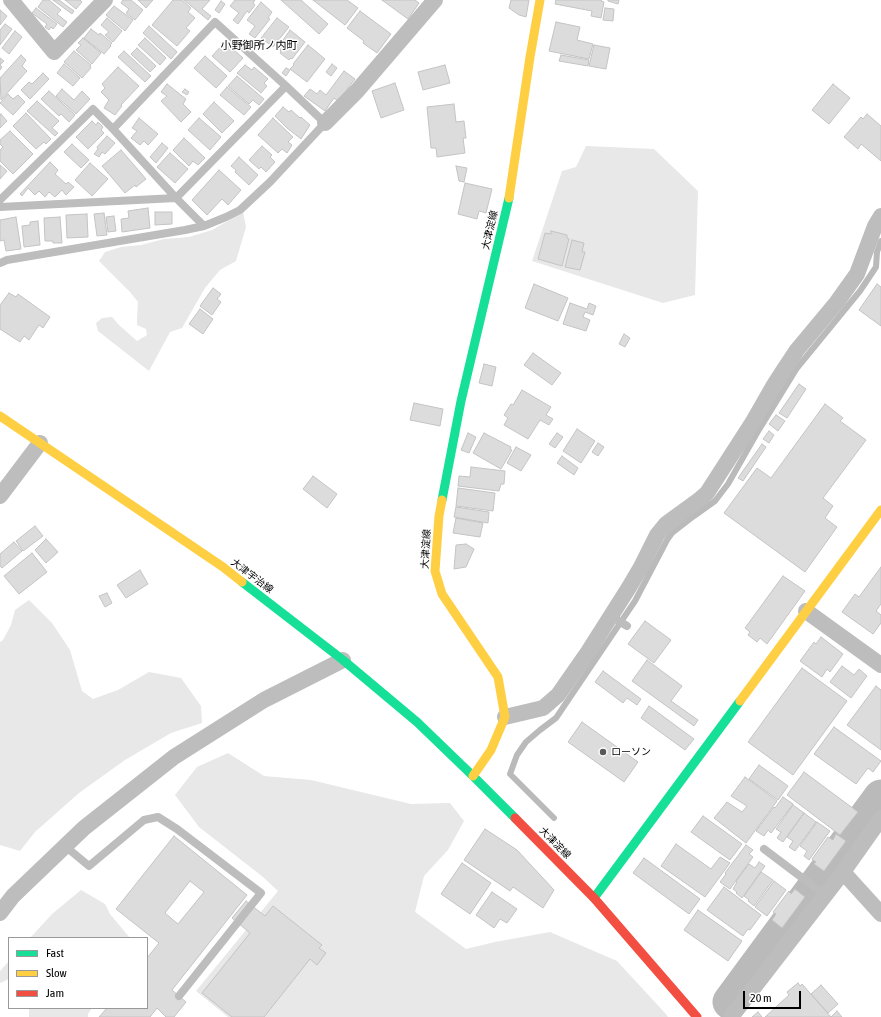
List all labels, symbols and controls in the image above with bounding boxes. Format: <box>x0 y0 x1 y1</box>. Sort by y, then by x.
district label: 小野御所ノ内町 <box>221 39 297 53</box>
street label: 大津淀線 <box>480 209 500 251</box>
street label: 大津淀線 <box>419 529 433 569</box>
street label: 大津宇治線 <box>228 556 276 596</box>
place label: ローソン <box>611 746 651 758</box>
marker: ローソン <box>598 747 608 757</box>
street label: 大津淀線 <box>537 825 573 861</box>
legend <box>8 937 148 1009</box>
text: Fast <box>46 946 64 960</box>
text: Slow <box>46 966 67 980</box>
scale bar <box>745 983 803 1009</box>
text: Jam <box>46 986 64 1000</box>
text: 20 m <box>750 991 772 1005</box>

